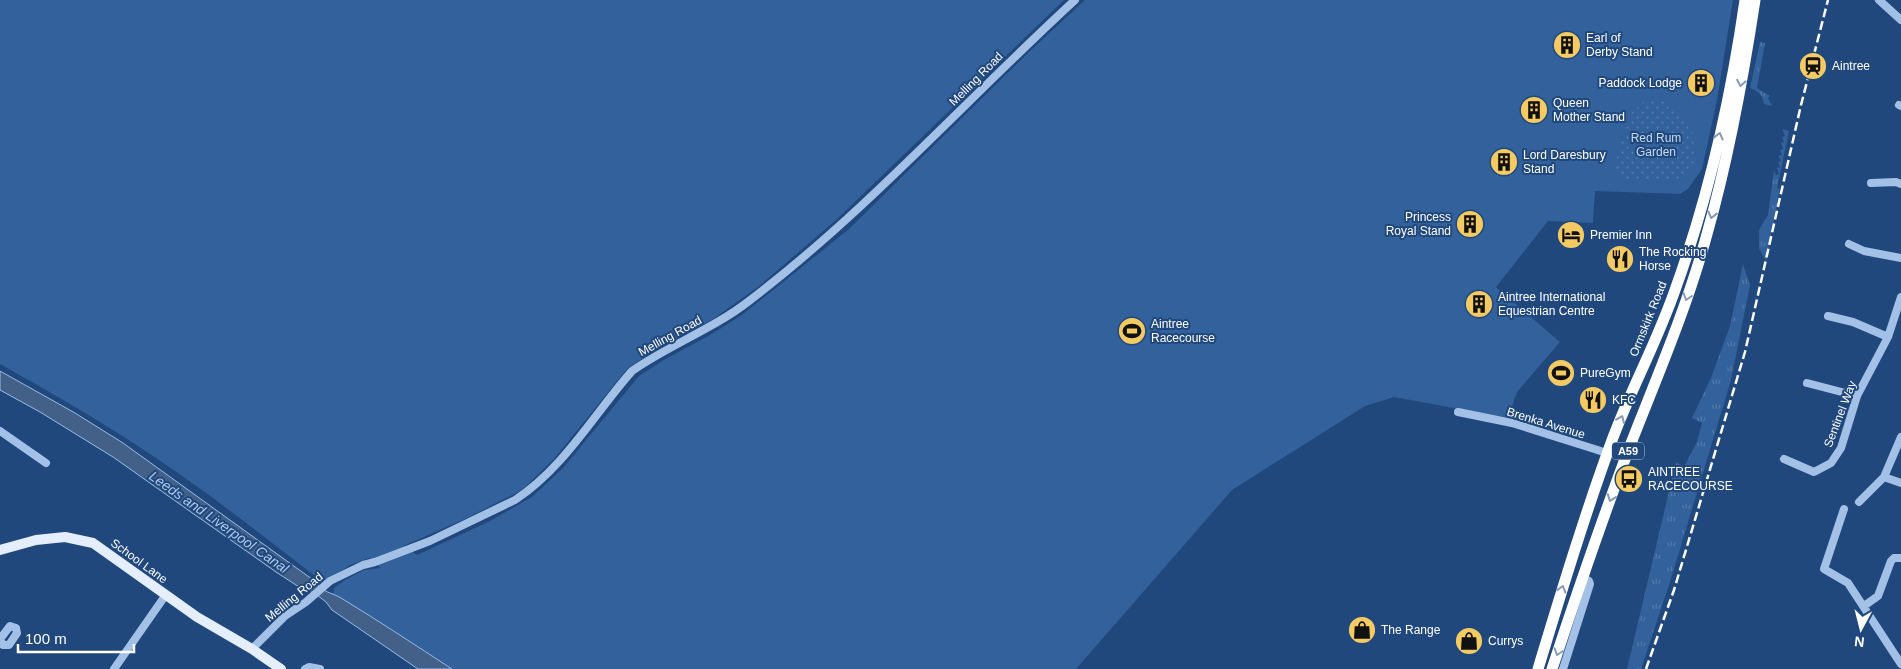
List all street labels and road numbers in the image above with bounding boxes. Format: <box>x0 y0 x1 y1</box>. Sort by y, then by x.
street label: Melling Road <box>946 49 1006 109</box>
street label: Ormskirk Road <box>1627 279 1669 359</box>
street label: Melling Road <box>636 313 704 359</box>
street label: Sentinel Way <box>1821 379 1859 449</box>
street label: Brenka Avenue <box>1505 404 1587 442</box>
road number: A59 <box>1612 442 1644 460</box>
street label: School Lane <box>108 536 170 586</box>
street label: Melling Road <box>262 570 326 624</box>

